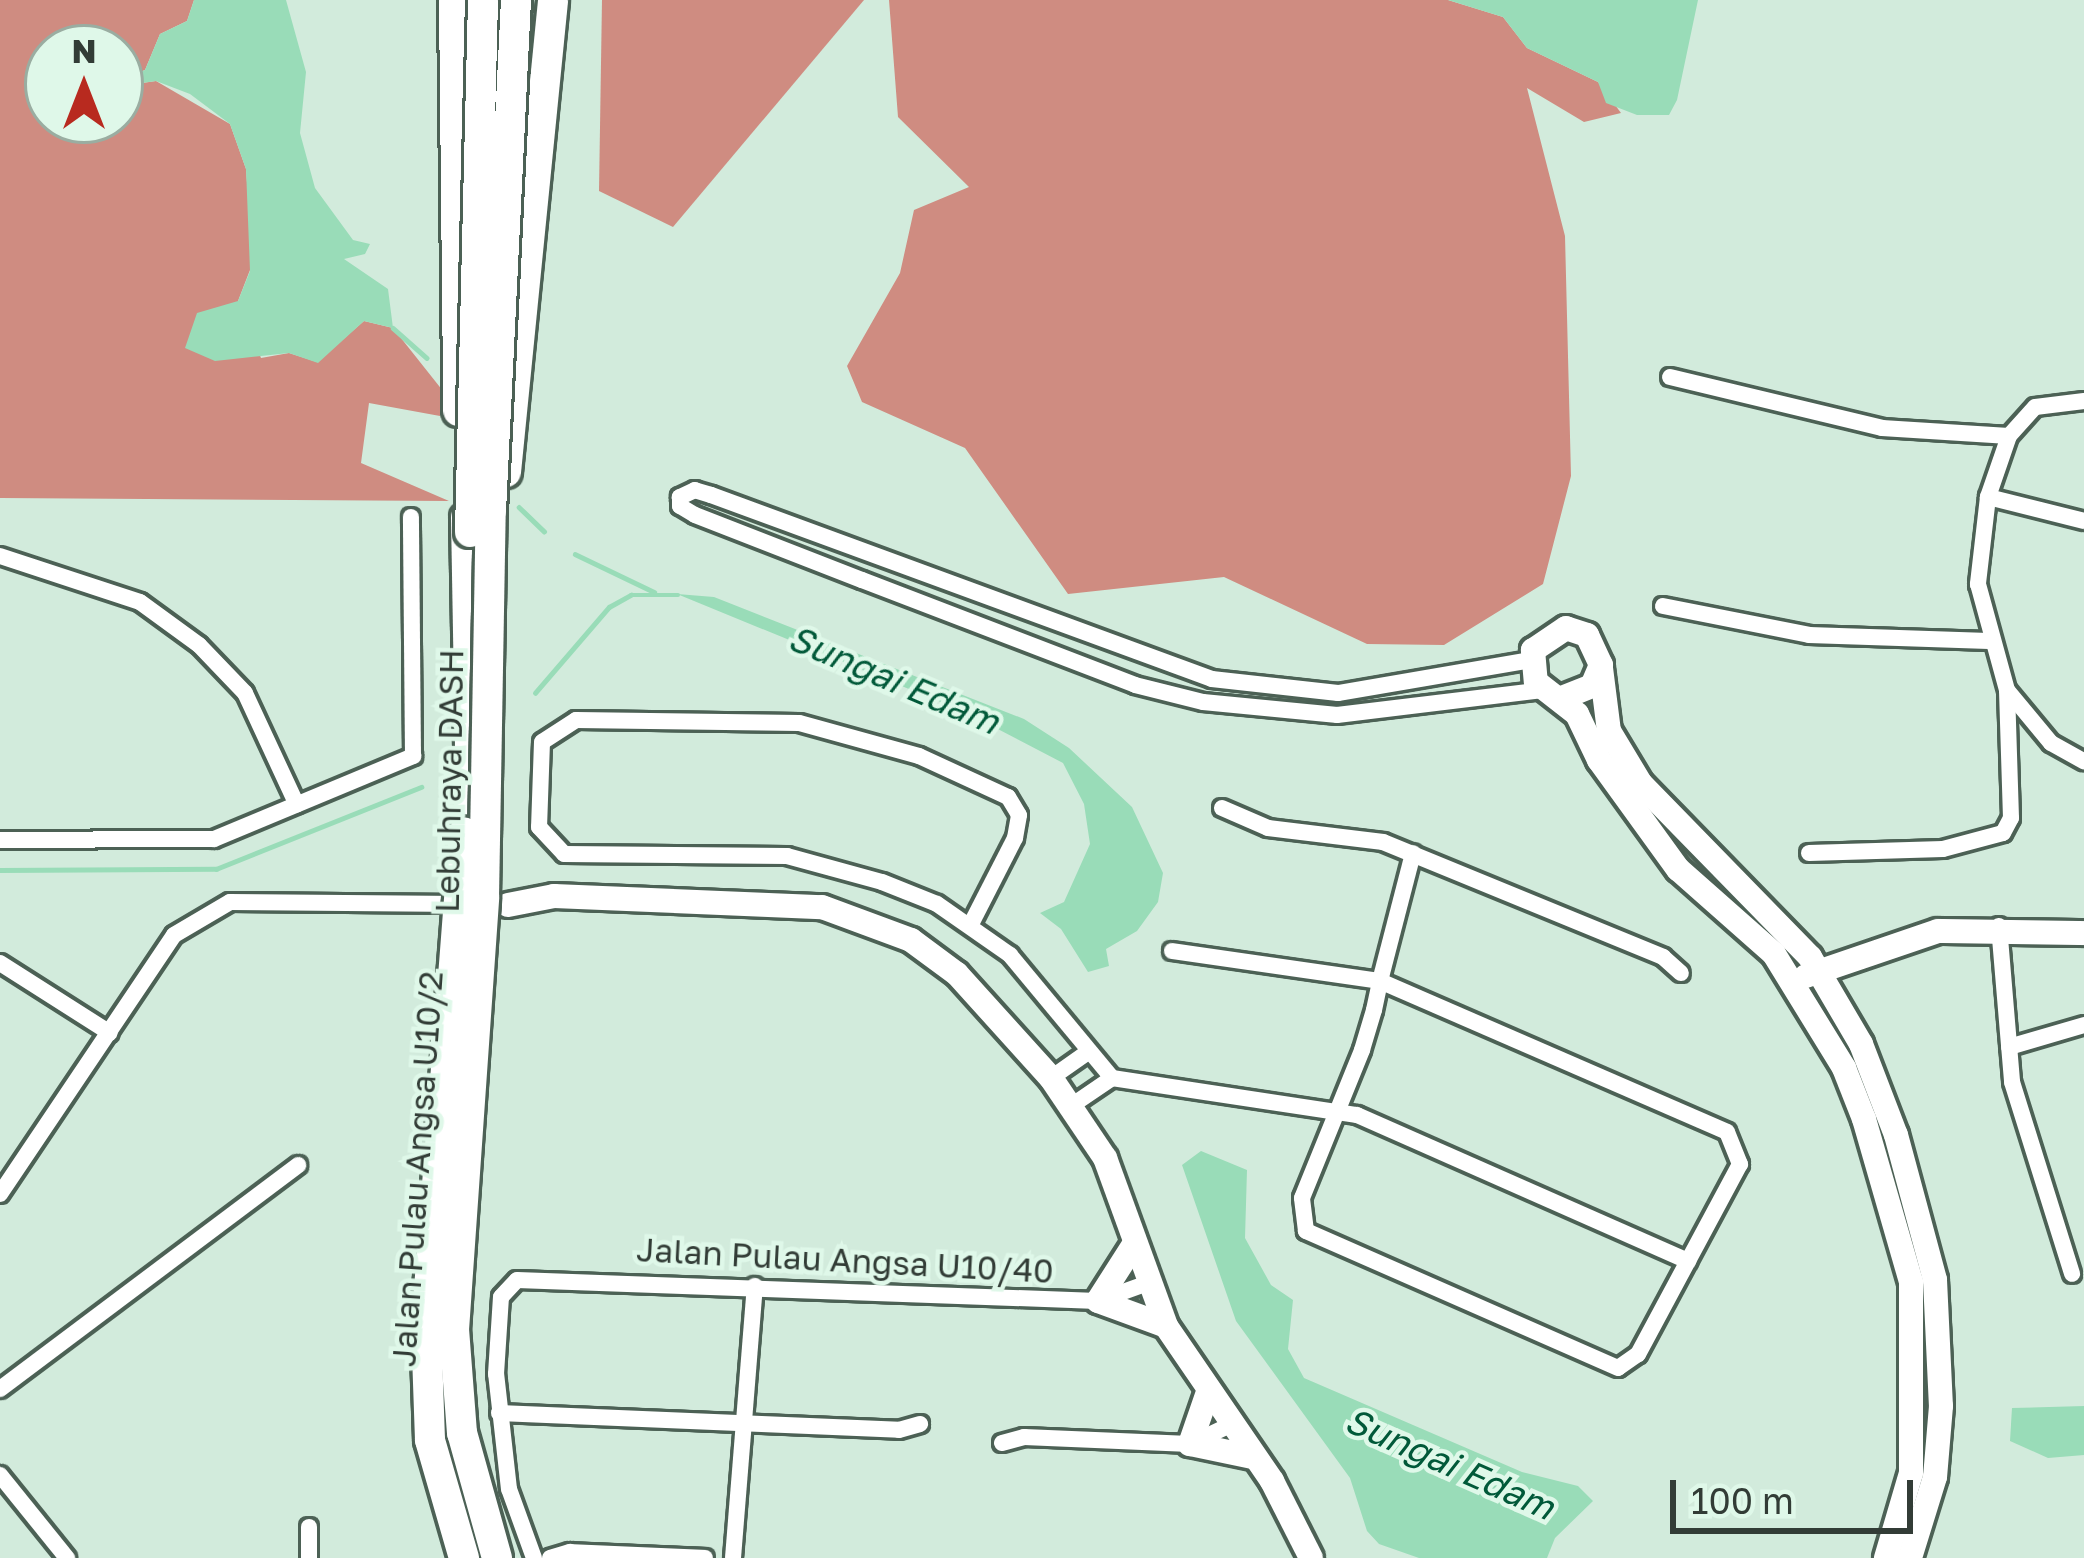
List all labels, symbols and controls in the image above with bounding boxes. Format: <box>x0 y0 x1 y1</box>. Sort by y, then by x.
north arrow <box>24 24 144 144</box>
text: N <box>71 31 97 70</box>
water label: Sungai Edam <box>782 615 1006 743</box>
street label: Lebuhraya DASH <box>427 649 471 913</box>
street label: Jalan Pulau Angsa U10/2 <box>383 970 451 1368</box>
street label: Jalan Pulau Angsa U10/40 <box>635 1229 1055 1291</box>
water label: Sungai Edam <box>1339 1398 1561 1528</box>
scale bar <box>1676 1456 1919 1530</box>
text: 100 m <box>1691 1479 1794 1522</box>

